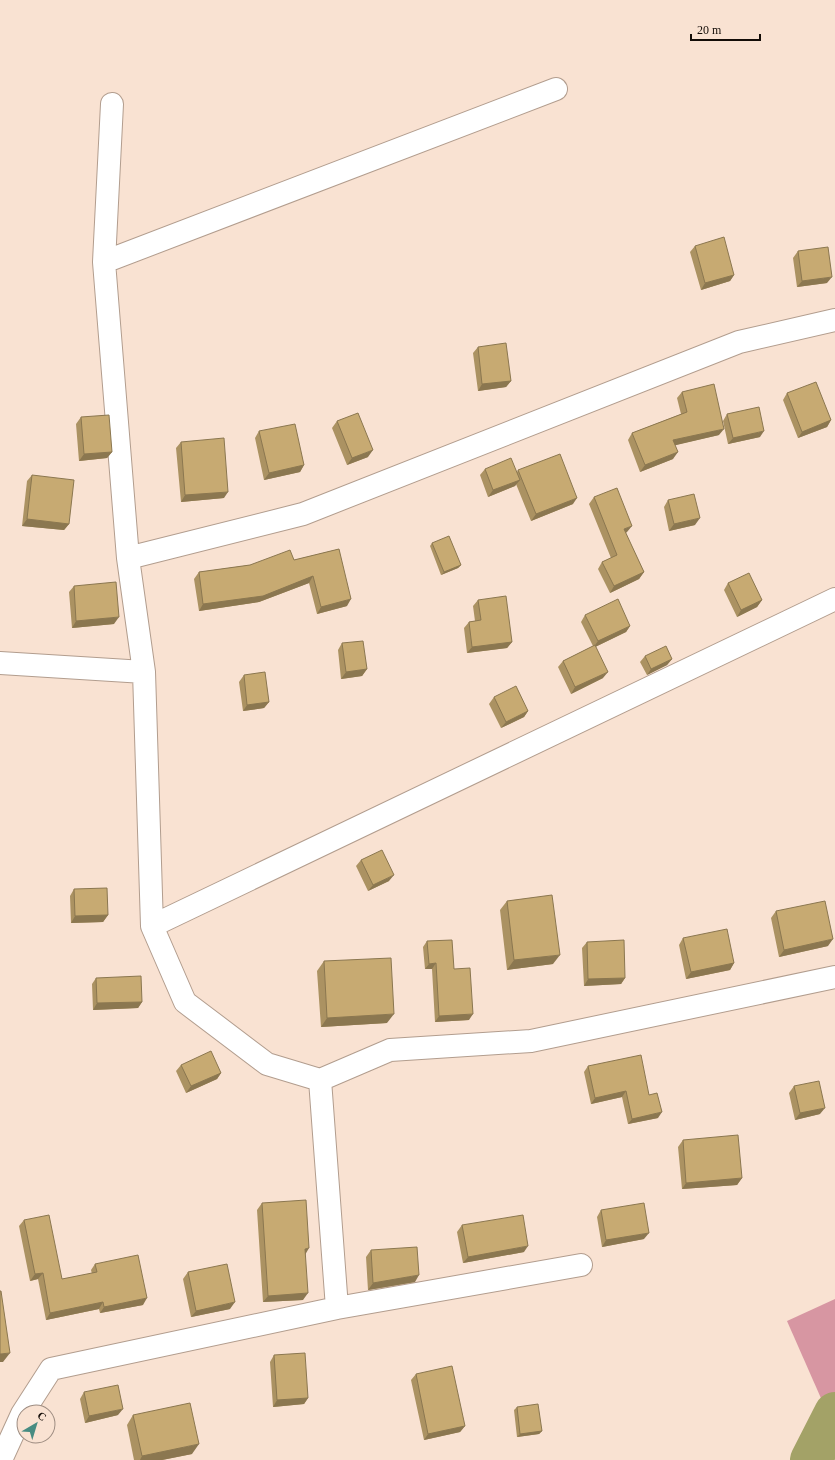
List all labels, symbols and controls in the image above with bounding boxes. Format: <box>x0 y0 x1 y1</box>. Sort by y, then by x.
scale bar <box>691 16 760 42</box>
text: 20 m <box>697 23 722 37</box>
north arrow <box>16 1404 56 1444</box>
text: С <box>35 1409 49 1423</box>

